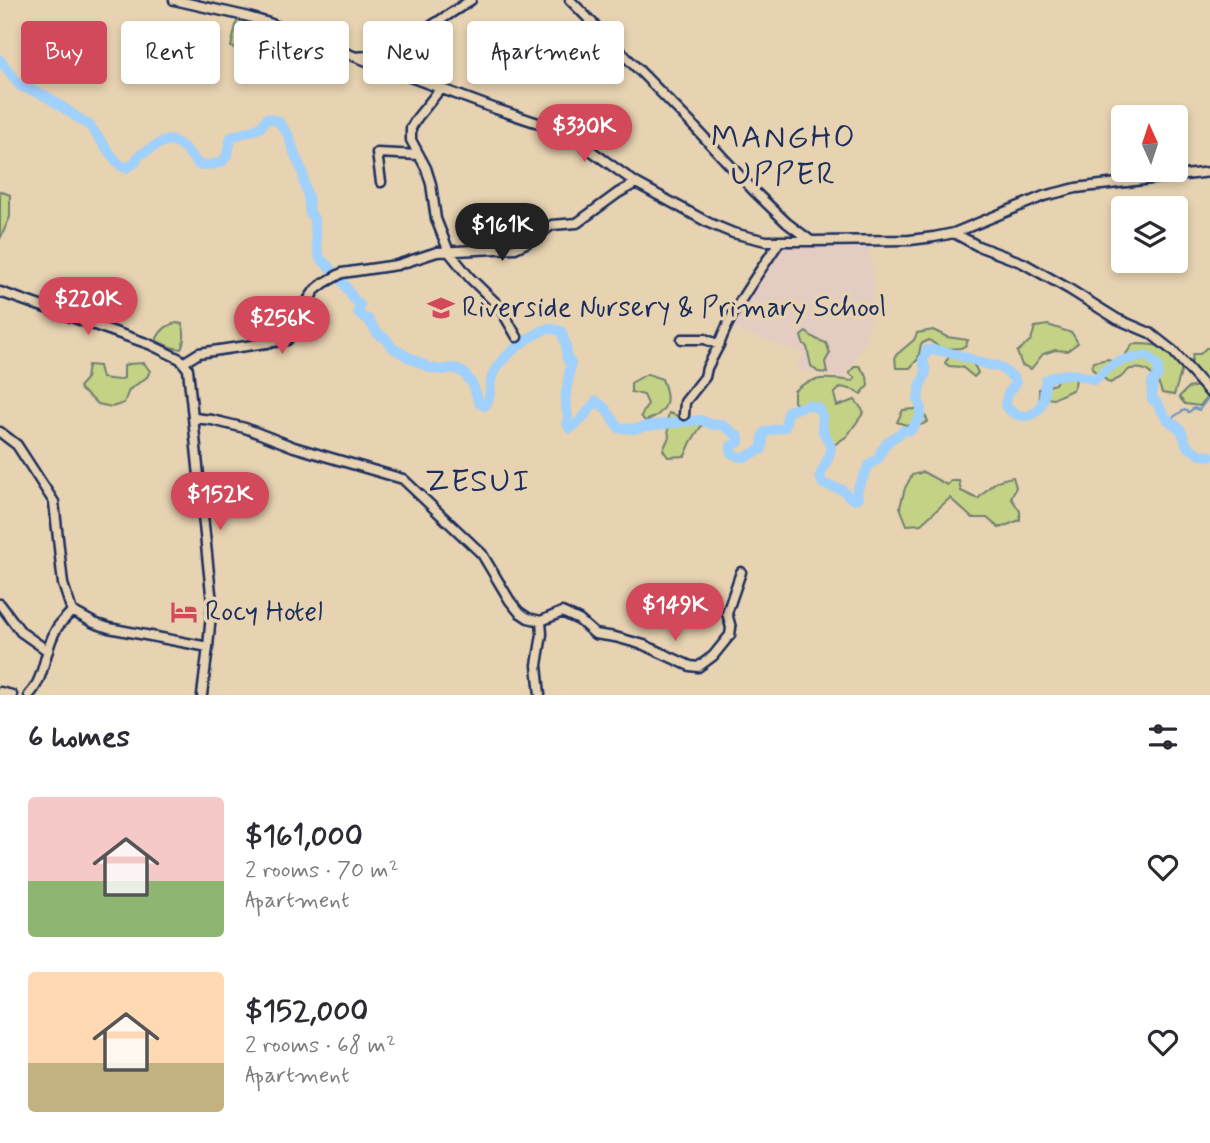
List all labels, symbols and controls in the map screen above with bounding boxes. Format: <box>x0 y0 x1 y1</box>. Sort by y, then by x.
chip: Buy <box>21 21 107 84</box>
chip: Rent <box>121 21 220 84</box>
chip: Filters <box>234 21 349 84</box>
chip: New <box>363 21 453 84</box>
chip: Apartment <box>467 21 624 84</box>
pin: $330K <box>535 104 633 164</box>
north arrow <box>1111 105 1188 182</box>
map controls <box>1111 105 1188 273</box>
text: $330K <box>552 112 616 142</box>
district label: MANGHO UPPER <box>711 117 857 196</box>
button: layers <box>1111 196 1188 273</box>
pin: $161K <box>453 204 551 263</box>
text: $161K <box>471 211 533 241</box>
pin: $220K <box>39 278 137 337</box>
text: $220K <box>55 285 122 315</box>
place label: Riverside Nursery & Primary School <box>462 290 887 327</box>
school or university icon: Riverside Nursery & Primary School <box>426 293 456 323</box>
pin: $256K <box>233 296 331 356</box>
text: $256K <box>250 304 314 334</box>
district label: ZESUI <box>425 461 531 503</box>
pin: $152K <box>171 472 269 532</box>
text: $152K <box>187 480 253 510</box>
pin: $149K <box>626 584 724 643</box>
text: $149K <box>642 591 708 621</box>
place label: Rocy Hotel <box>205 594 323 631</box>
hotel icon: Rocy Hotel <box>169 597 199 627</box>
text: 6 homes <box>28 718 130 757</box>
icon: filters <box>1144 718 1182 756</box>
text: $161,000 <box>245 817 363 856</box>
icon: home <box>84 825 168 909</box>
icon: heart <box>1144 848 1182 886</box>
text: 2 rooms · 70 m² <box>245 856 399 886</box>
text: Apartment <box>245 886 350 916</box>
text: $152,000 <box>245 992 368 1031</box>
icon: home <box>84 1000 168 1084</box>
icon: heart <box>1144 1023 1182 1061</box>
text: 2 rooms · 68 m² <box>245 1031 396 1061</box>
text: Apartment <box>245 1061 350 1091</box>

